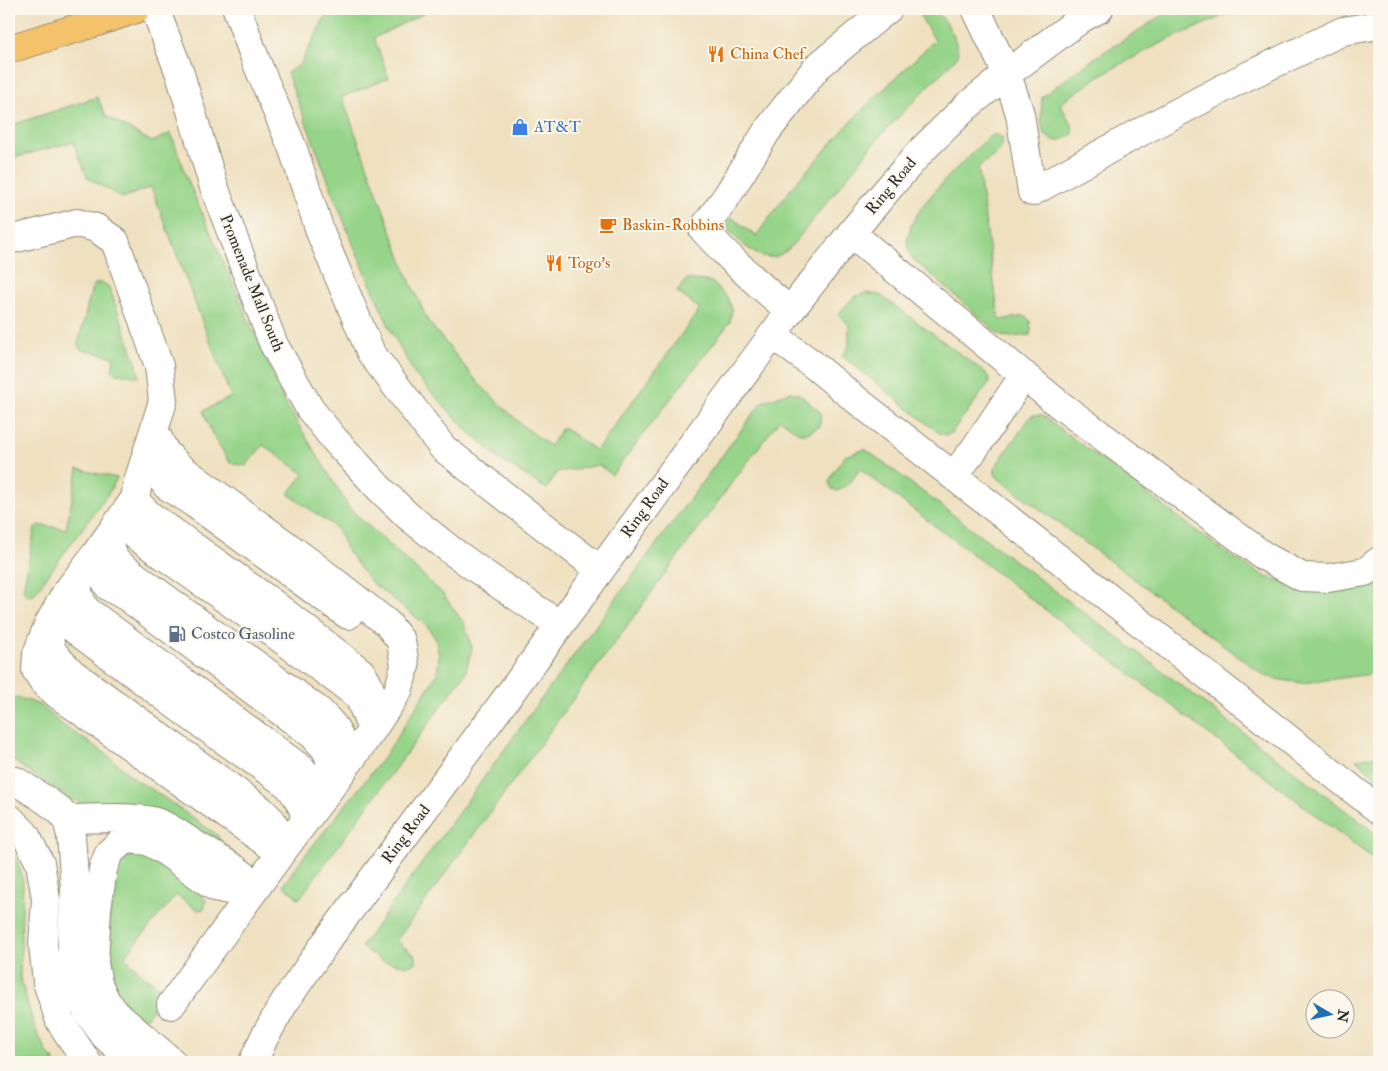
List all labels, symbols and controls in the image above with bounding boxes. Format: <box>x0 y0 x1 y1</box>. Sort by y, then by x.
restaurant icon: China Chef <box>706 44 726 64</box>
place label: China Chef <box>730 44 807 64</box>
shop icon: AT&T <box>510 117 530 137</box>
place label: AT&T <box>533 117 581 137</box>
street label: Ring Road <box>861 153 921 219</box>
street label: Promenade Mall South <box>215 211 289 355</box>
cafe icon: Baskin-Robbins <box>598 215 618 235</box>
place label: Baskin-Robbins <box>622 215 724 235</box>
restaurant icon: Togo's <box>544 253 564 273</box>
place label: Togo's <box>568 253 610 273</box>
street label: Ring Road <box>617 474 673 542</box>
fuel station icon: Costco Gasoline <box>167 624 187 644</box>
place label: Costco Gasoline <box>191 624 295 644</box>
street label: Ring Road <box>377 800 435 867</box>
north arrow <box>1306 988 1356 1038</box>
text: N <box>1333 1007 1352 1024</box>

